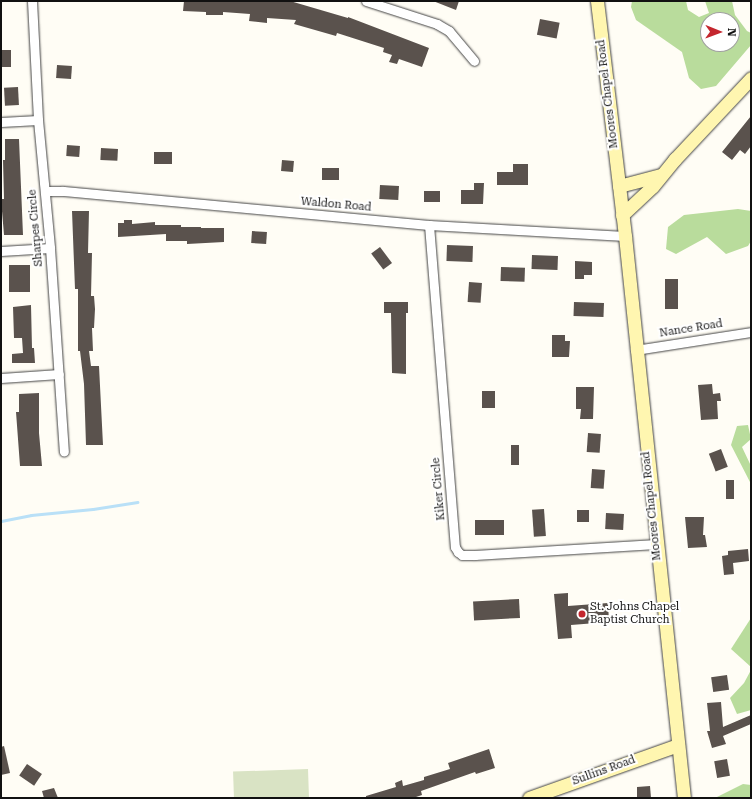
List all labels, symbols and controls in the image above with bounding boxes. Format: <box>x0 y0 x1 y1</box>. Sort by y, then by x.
north arrow <box>700 12 740 52</box>
text: N <box>725 28 738 37</box>
street label: Moores Chapel Road <box>595 39 621 149</box>
street label: Sharpes Circle <box>26 189 46 267</box>
street label: Waldon Road <box>300 195 372 215</box>
street label: Nance Road <box>659 317 723 341</box>
street label: Moores Chapel Road <box>640 451 664 561</box>
street label: Kiker Circle <box>430 457 448 521</box>
place label: St. Johns Chapel Baptist Church <box>590 601 679 627</box>
marker: St. Johns Chapel Baptist Church <box>577 609 587 619</box>
street label: Sullins Road <box>571 753 637 789</box>

